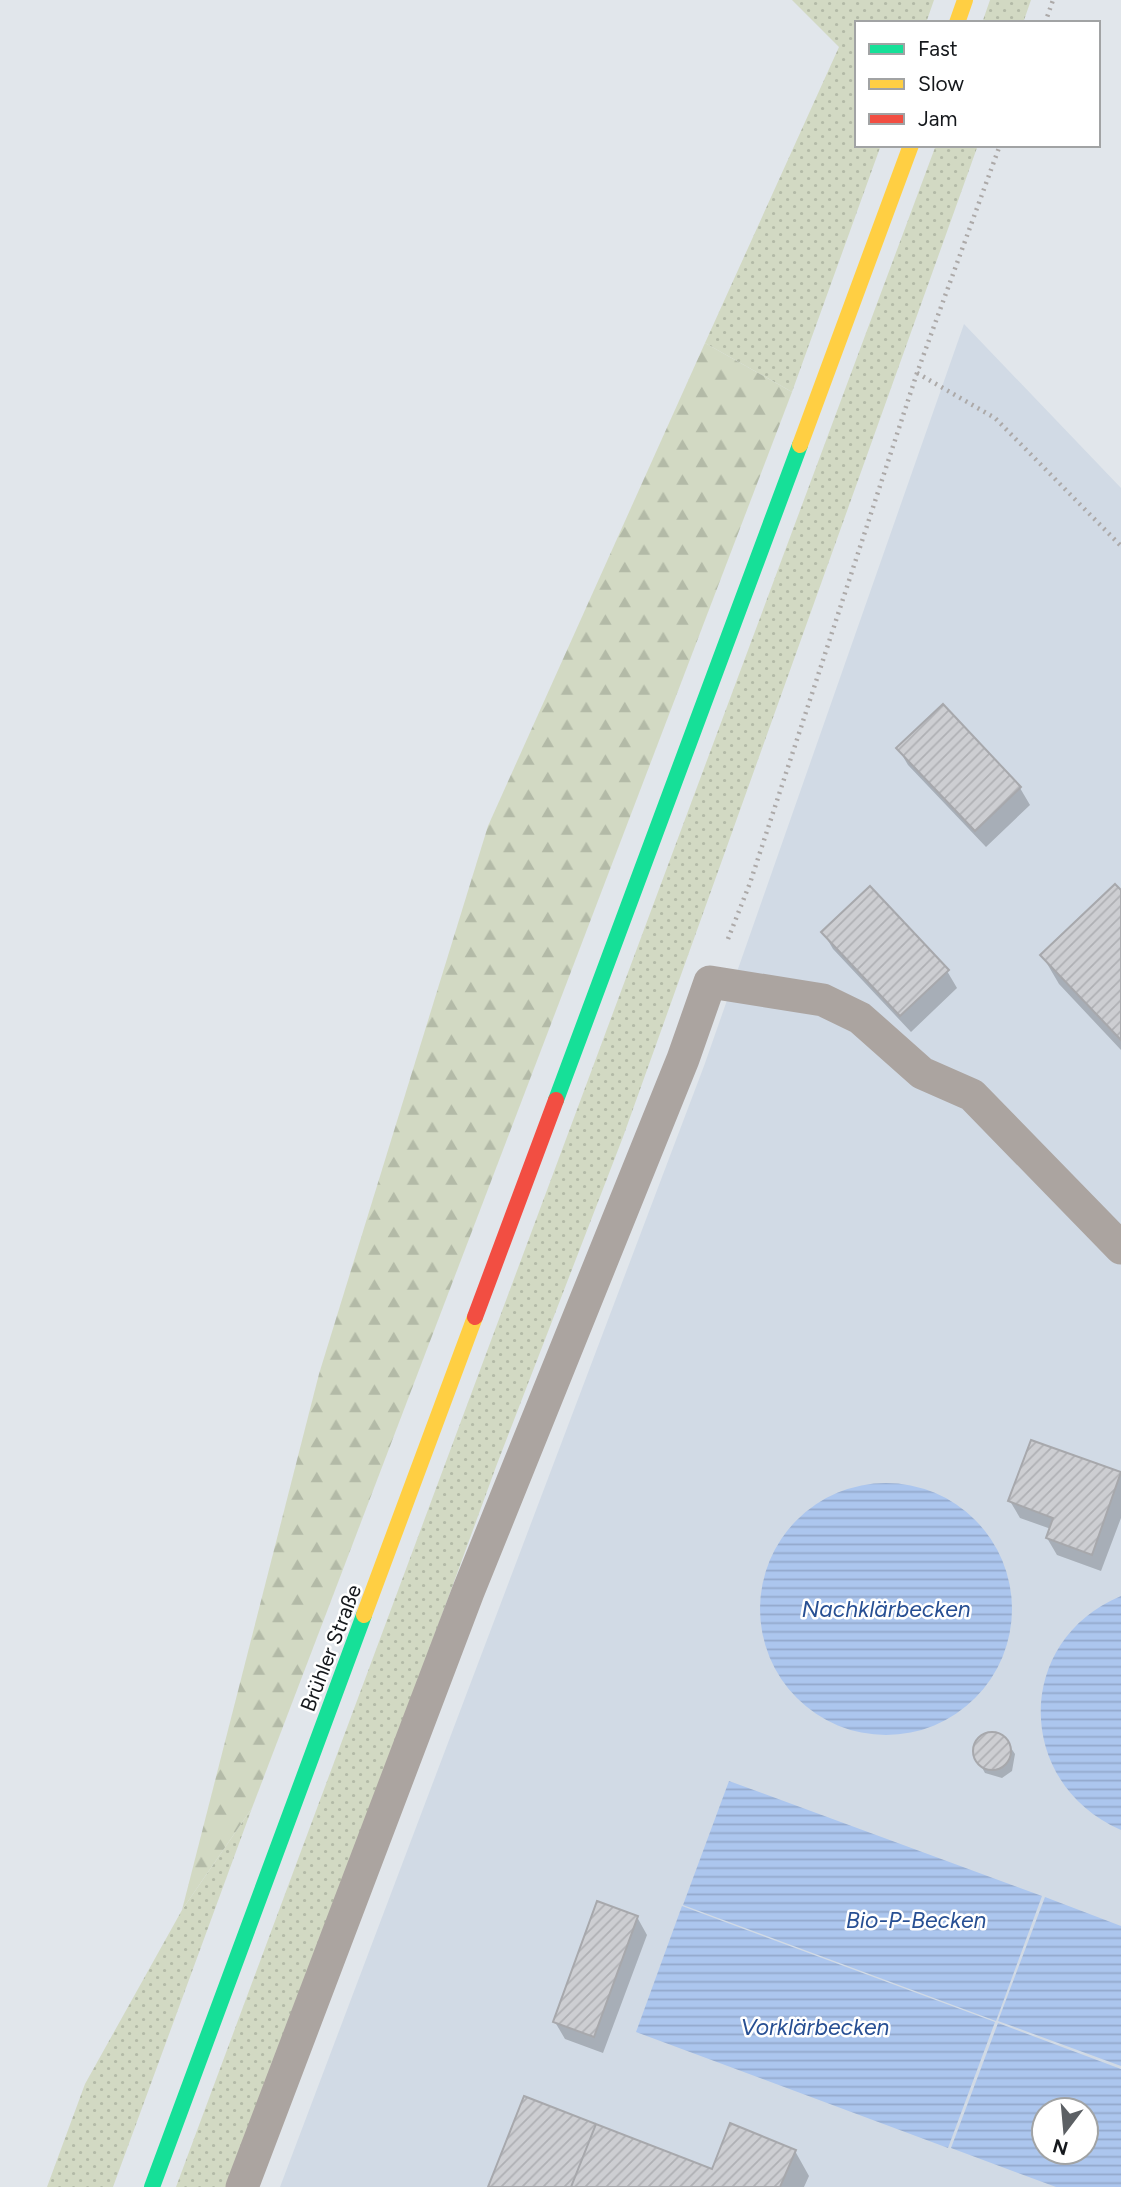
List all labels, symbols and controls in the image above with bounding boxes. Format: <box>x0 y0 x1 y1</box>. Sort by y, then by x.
legend <box>855 21 1100 147</box>
text: Fast <box>918 36 958 61</box>
text: Slow <box>918 71 964 96</box>
text: Jam <box>918 106 957 131</box>
street label: Brühler Straße <box>295 1581 366 1715</box>
water label: Nachklärbecken <box>801 1595 971 1623</box>
water label: Bio-P-Becken <box>846 1906 987 1934</box>
water label: Vorklärbecken <box>741 2013 890 2041</box>
north arrow <box>1030 2096 1100 2166</box>
text: N <box>1050 2134 1071 2160</box>

